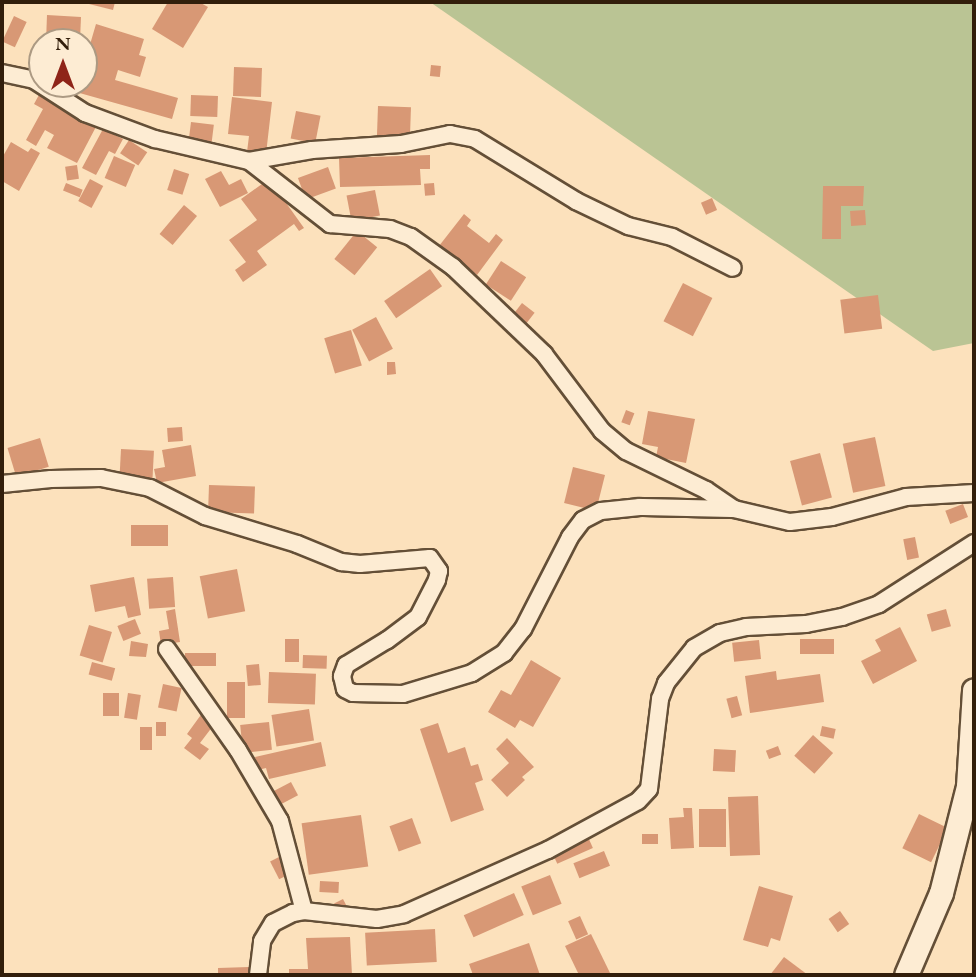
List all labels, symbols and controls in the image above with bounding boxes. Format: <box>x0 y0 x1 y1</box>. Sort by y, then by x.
north arrow <box>28 28 98 98</box>
text: N <box>55 31 71 56</box>

